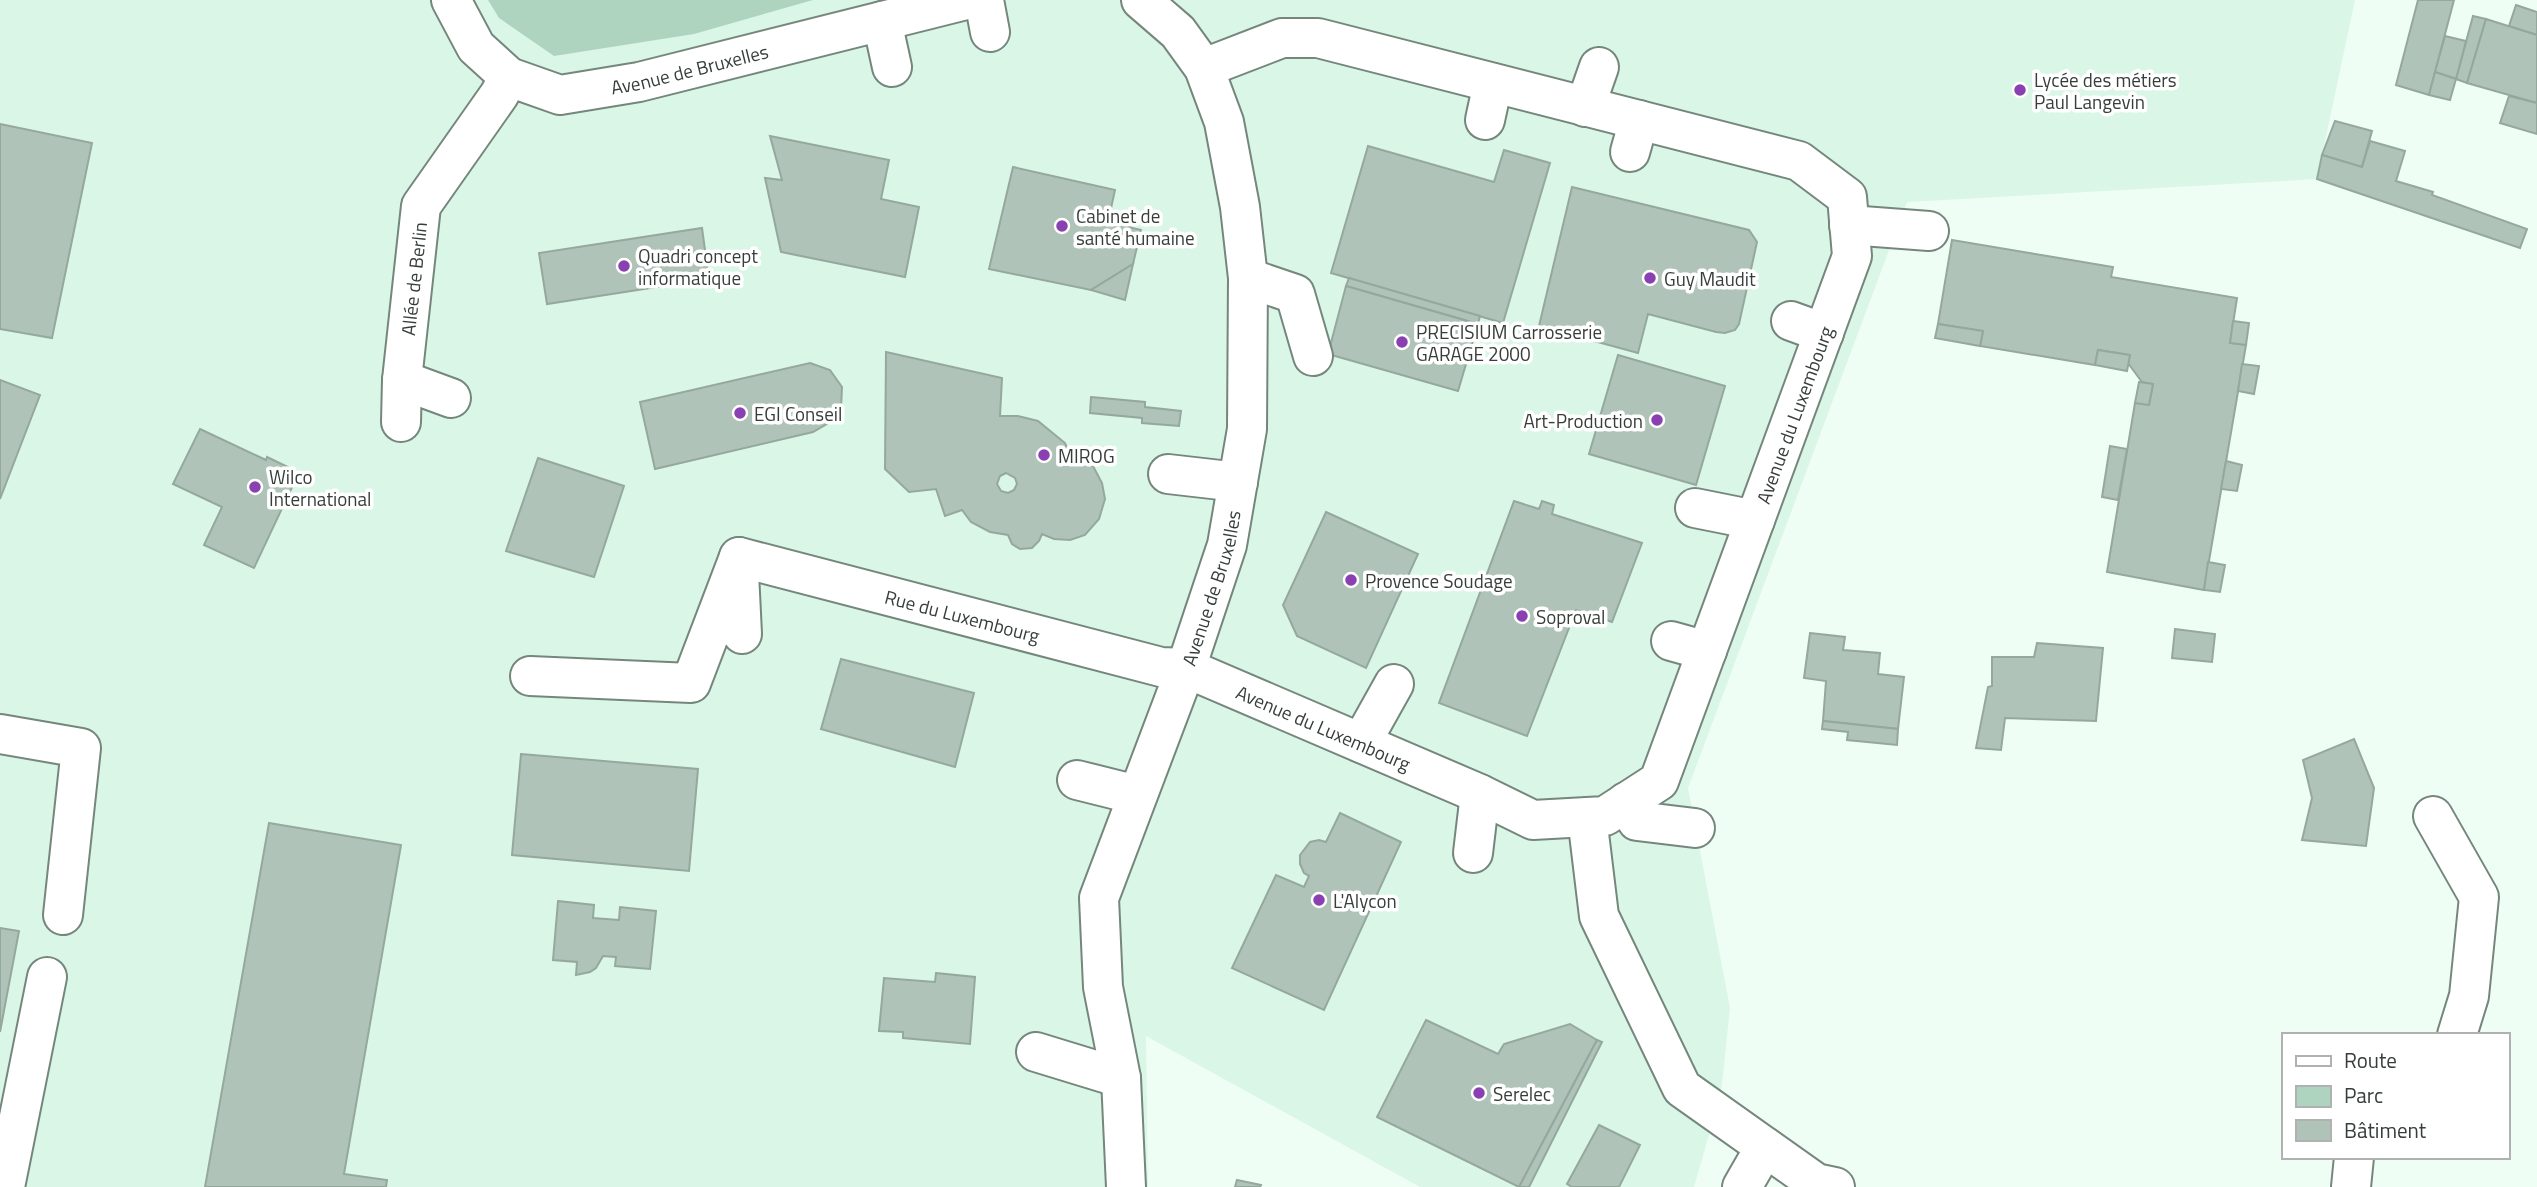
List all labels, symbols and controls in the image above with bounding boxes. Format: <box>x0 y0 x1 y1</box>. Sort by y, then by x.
street label: Avenue de Bruxelles <box>608 36 771 101</box>
place label: Lycée des métiers Paul Langevin <box>2034 65 2177 116</box>
marker: Lycée des métiers Paul Langevin <box>2012 82 2028 98</box>
place label: Cabinet de santé humaine <box>1076 201 1195 252</box>
marker: Cabinet de santé humaine <box>1054 218 1070 234</box>
street label: Allée de Berlin <box>392 220 434 337</box>
place label: Quadri concept informatique <box>638 241 758 292</box>
marker: Quadri concept informatique <box>616 258 632 274</box>
place label: Guy Maudit <box>1664 264 1756 293</box>
marker: Guy Maudit <box>1642 270 1658 286</box>
place label: PRECISIUM Carrosserie GARAGE 2000 <box>1416 317 1602 368</box>
street label: Avenue du Luxembourg <box>1748 321 1840 507</box>
marker: PRECISIUM Carrosserie GARAGE 2000 <box>1394 334 1410 350</box>
place label: EGI Conseil <box>754 399 842 428</box>
marker: EGI Conseil <box>732 405 748 421</box>
place label: Art-Production <box>1523 406 1643 435</box>
marker: Art-Production <box>1649 412 1665 428</box>
place label: MIROG <box>1058 441 1115 470</box>
marker: MIROG <box>1036 447 1052 463</box>
place label: Wilco International <box>269 462 371 513</box>
marker: Wilco International <box>247 479 263 495</box>
street label: Avenue de Bruxelles <box>1173 508 1247 669</box>
place label: Provence Soudage <box>1365 566 1513 595</box>
marker: Provence Soudage <box>1343 572 1359 588</box>
street label: Rue du Luxembourg <box>882 581 1043 649</box>
place label: Soproval <box>1536 602 1605 631</box>
marker: Soproval <box>1514 608 1530 624</box>
street label: Avenue du Luxembourg <box>1232 677 1416 777</box>
place label: L'Alycon <box>1333 886 1397 915</box>
marker: L'Alycon <box>1311 892 1327 908</box>
legend <box>2282 1033 2509 1159</box>
text: Route <box>2344 1044 2397 1076</box>
place label: Serelec <box>1493 1079 1551 1108</box>
text: Parc <box>2344 1079 2383 1111</box>
marker: Serelec <box>1471 1085 1487 1101</box>
text: Bâtiment <box>2344 1114 2427 1146</box>

